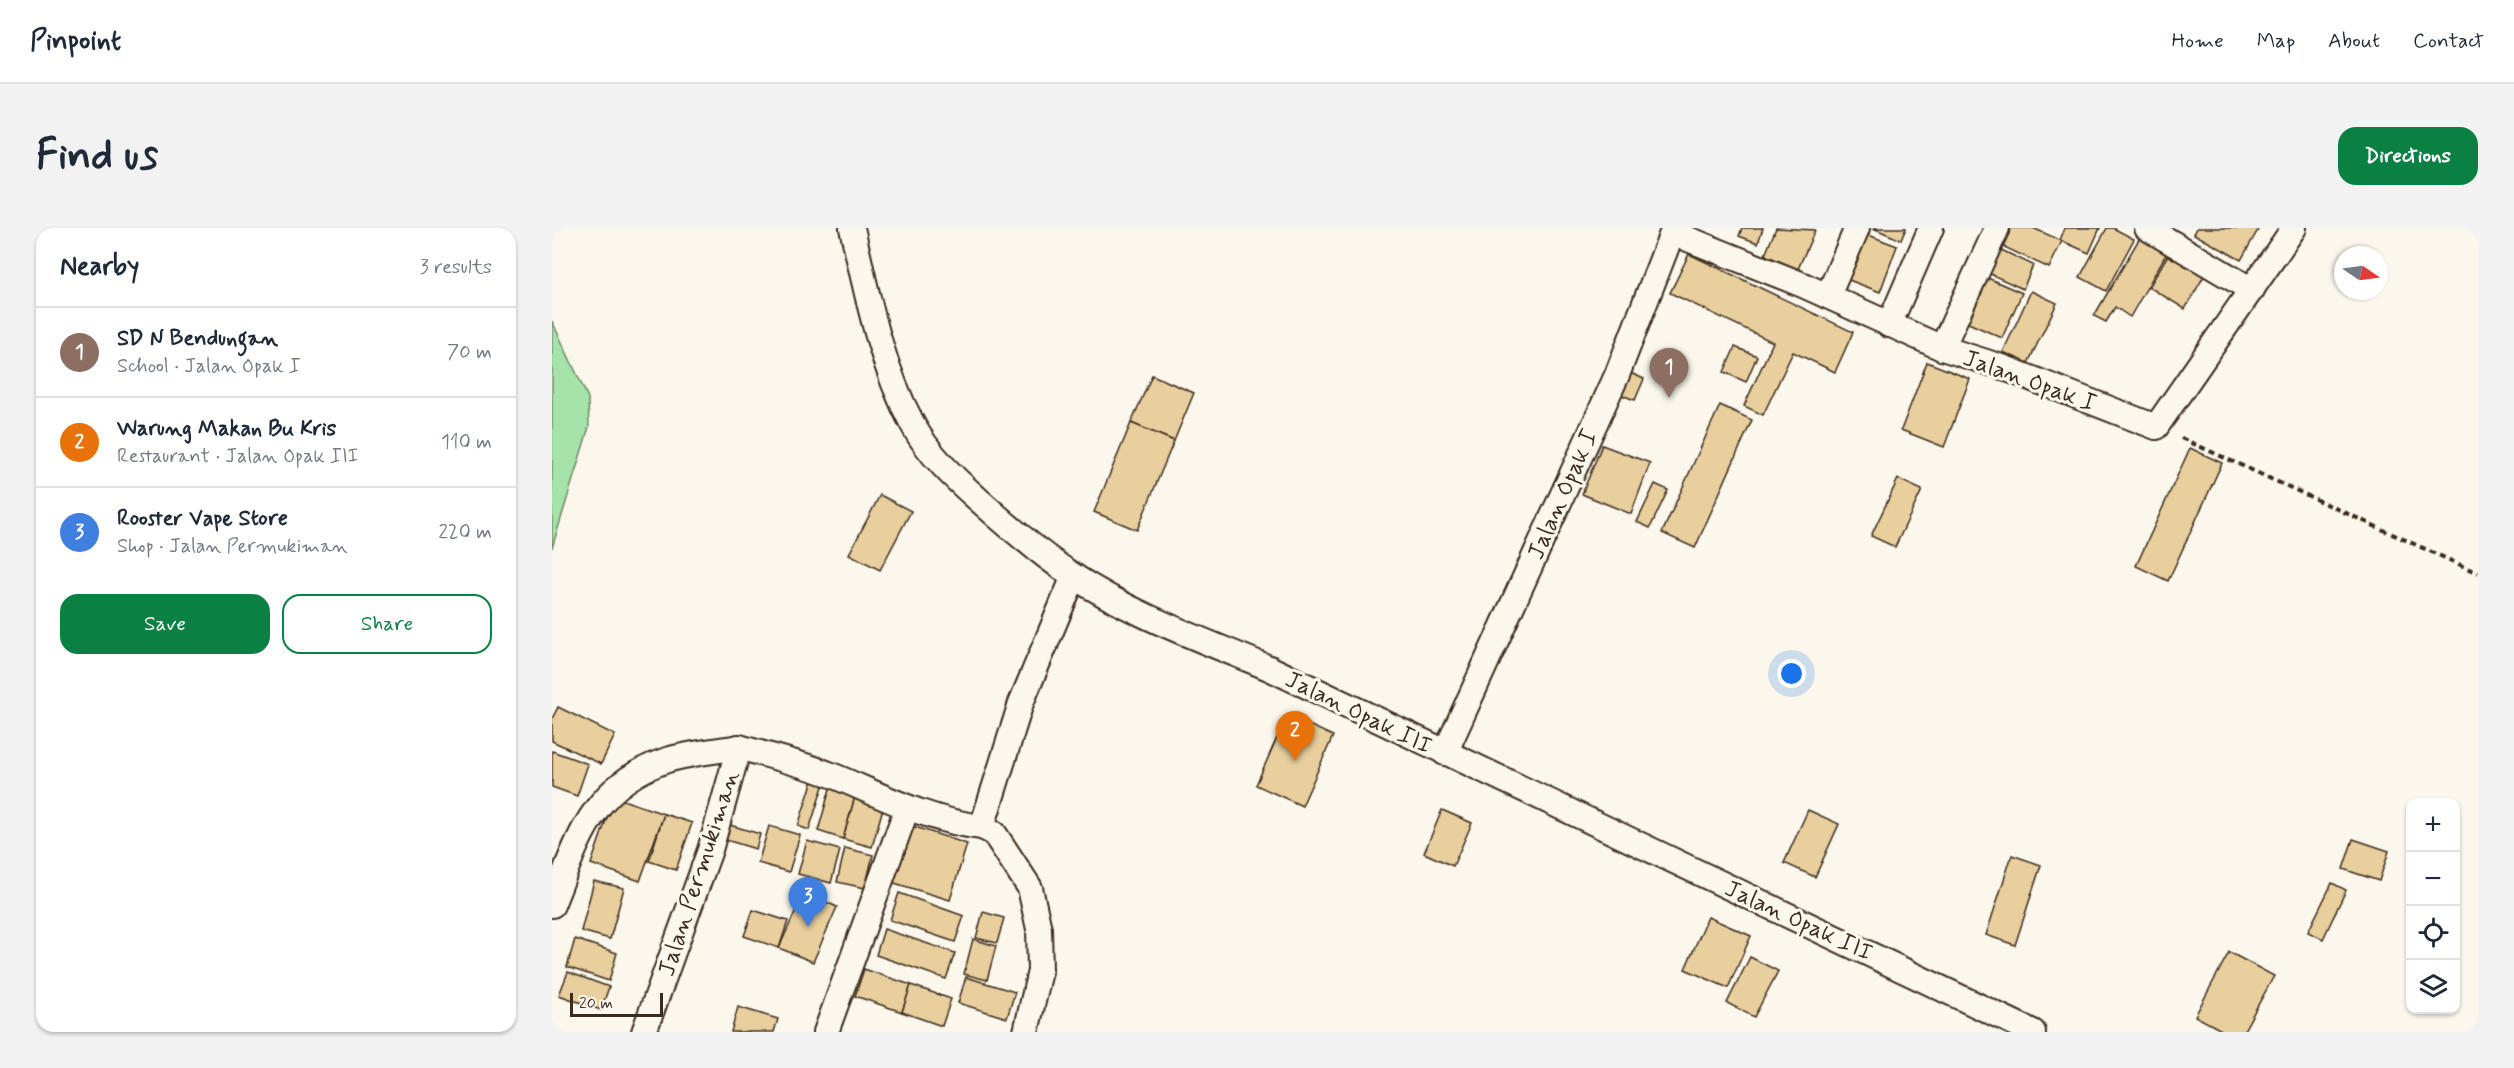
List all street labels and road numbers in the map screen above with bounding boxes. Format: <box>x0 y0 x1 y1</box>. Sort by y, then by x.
street label: Jalan Opak I <box>1959 343 2101 420</box>
street label: Jalan Opak I <box>1521 424 1606 565</box>
street label: Jalan Opak III <box>1280 664 1437 762</box>
street label: Jalan Permukiman <box>652 767 747 980</box>
street label: Jalan Opak III <box>1720 874 1877 969</box>

